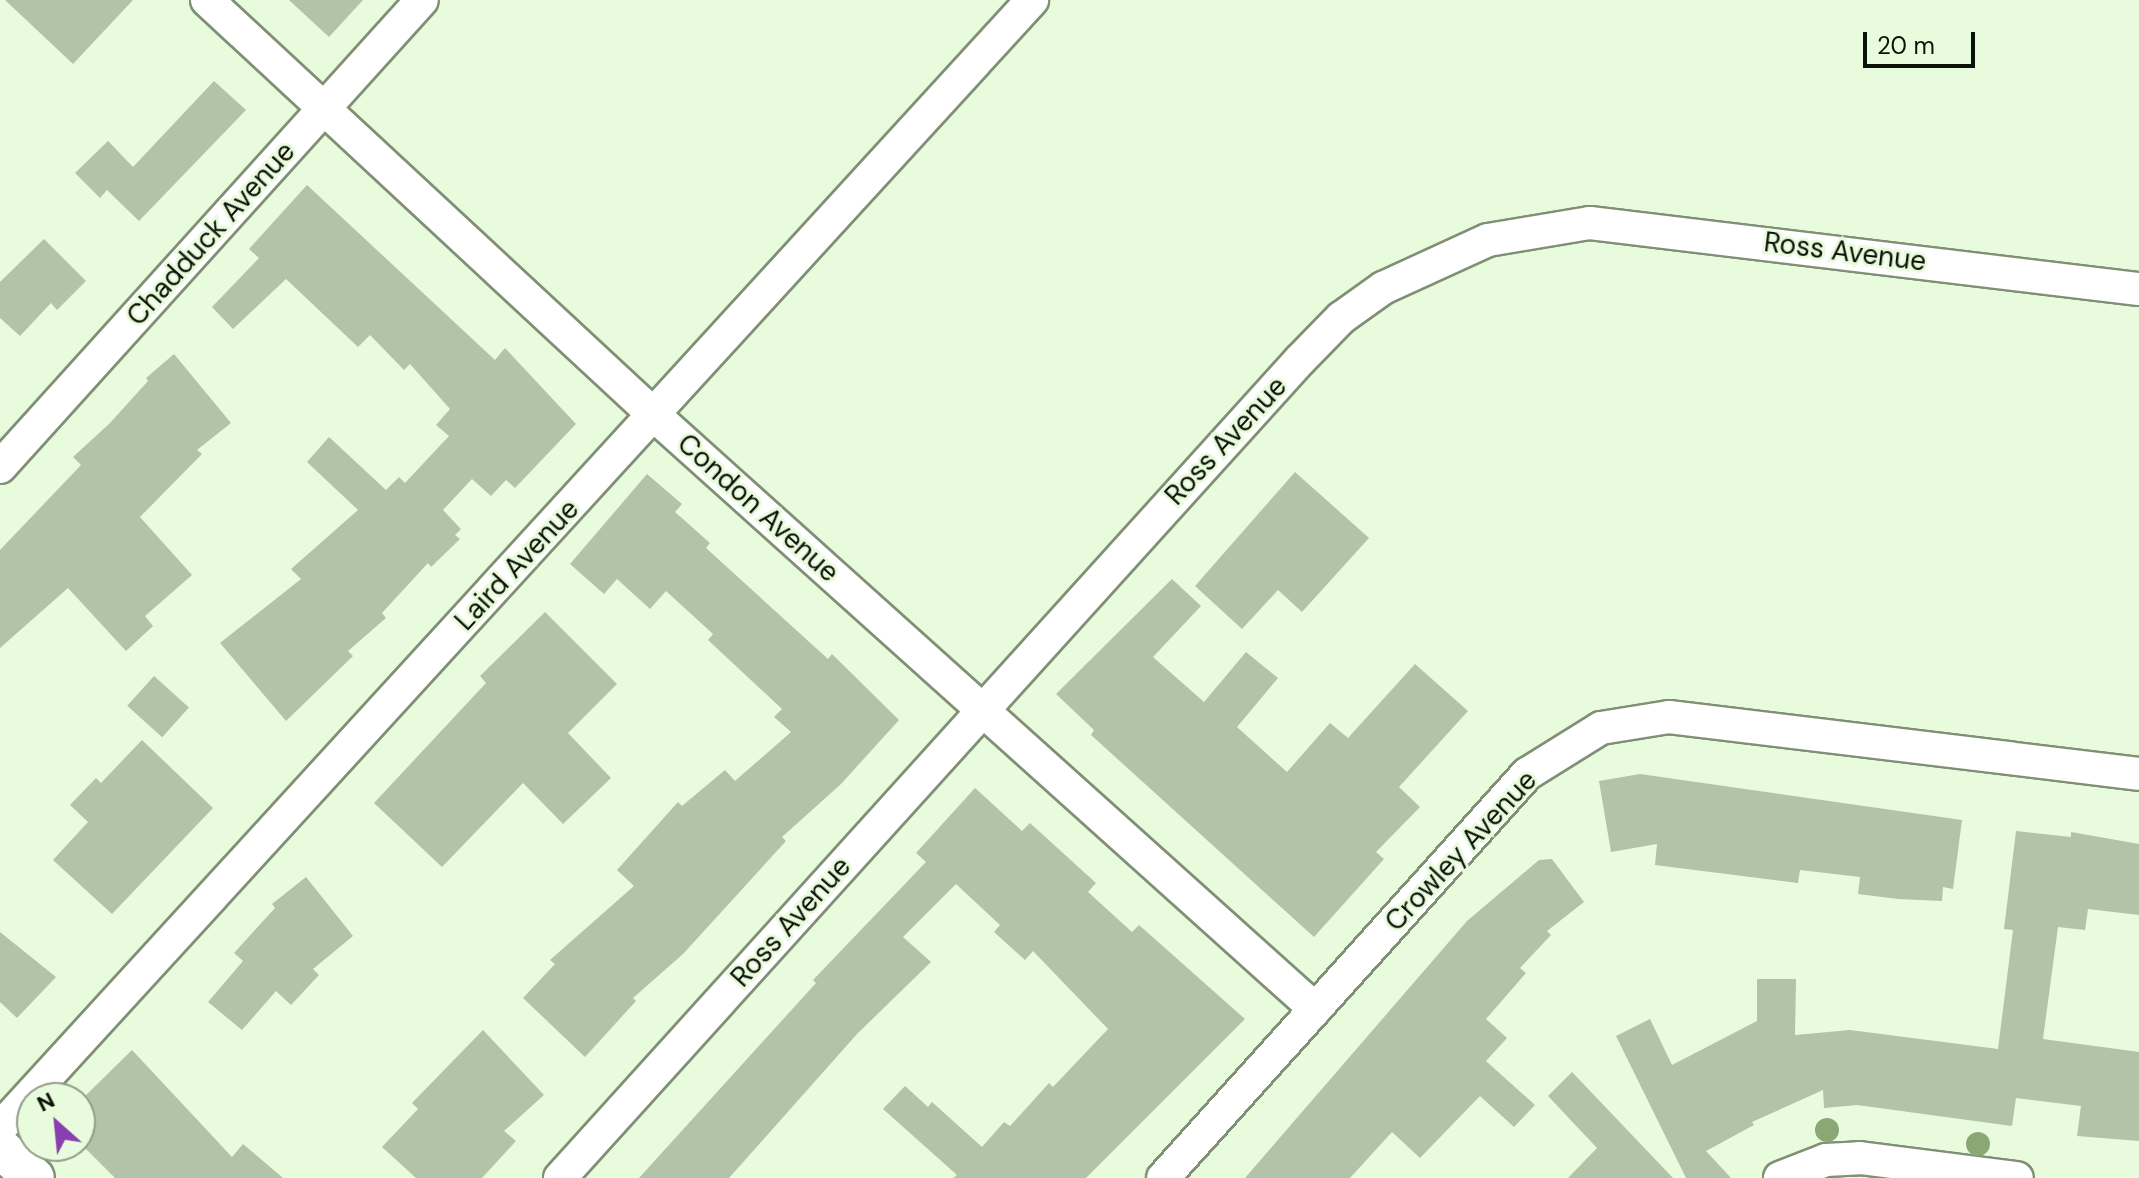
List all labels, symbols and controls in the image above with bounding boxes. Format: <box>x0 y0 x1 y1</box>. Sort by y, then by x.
scale bar <box>1867 16 1979 66</box>
text: 20 m <box>1877 30 1935 61</box>
street label: Chadduck Avenue <box>120 135 302 333</box>
street label: Ross Avenue <box>1762 225 1928 279</box>
street label: Ross Avenue <box>1158 370 1294 512</box>
street label: Condon Avenue <box>670 427 846 589</box>
street label: Laird Avenue <box>448 493 586 637</box>
street label: Crowley Avenue <box>1378 764 1544 938</box>
street label: Ross Avenue <box>724 850 858 994</box>
north arrow <box>16 1082 96 1162</box>
text: N <box>32 1085 60 1119</box>

